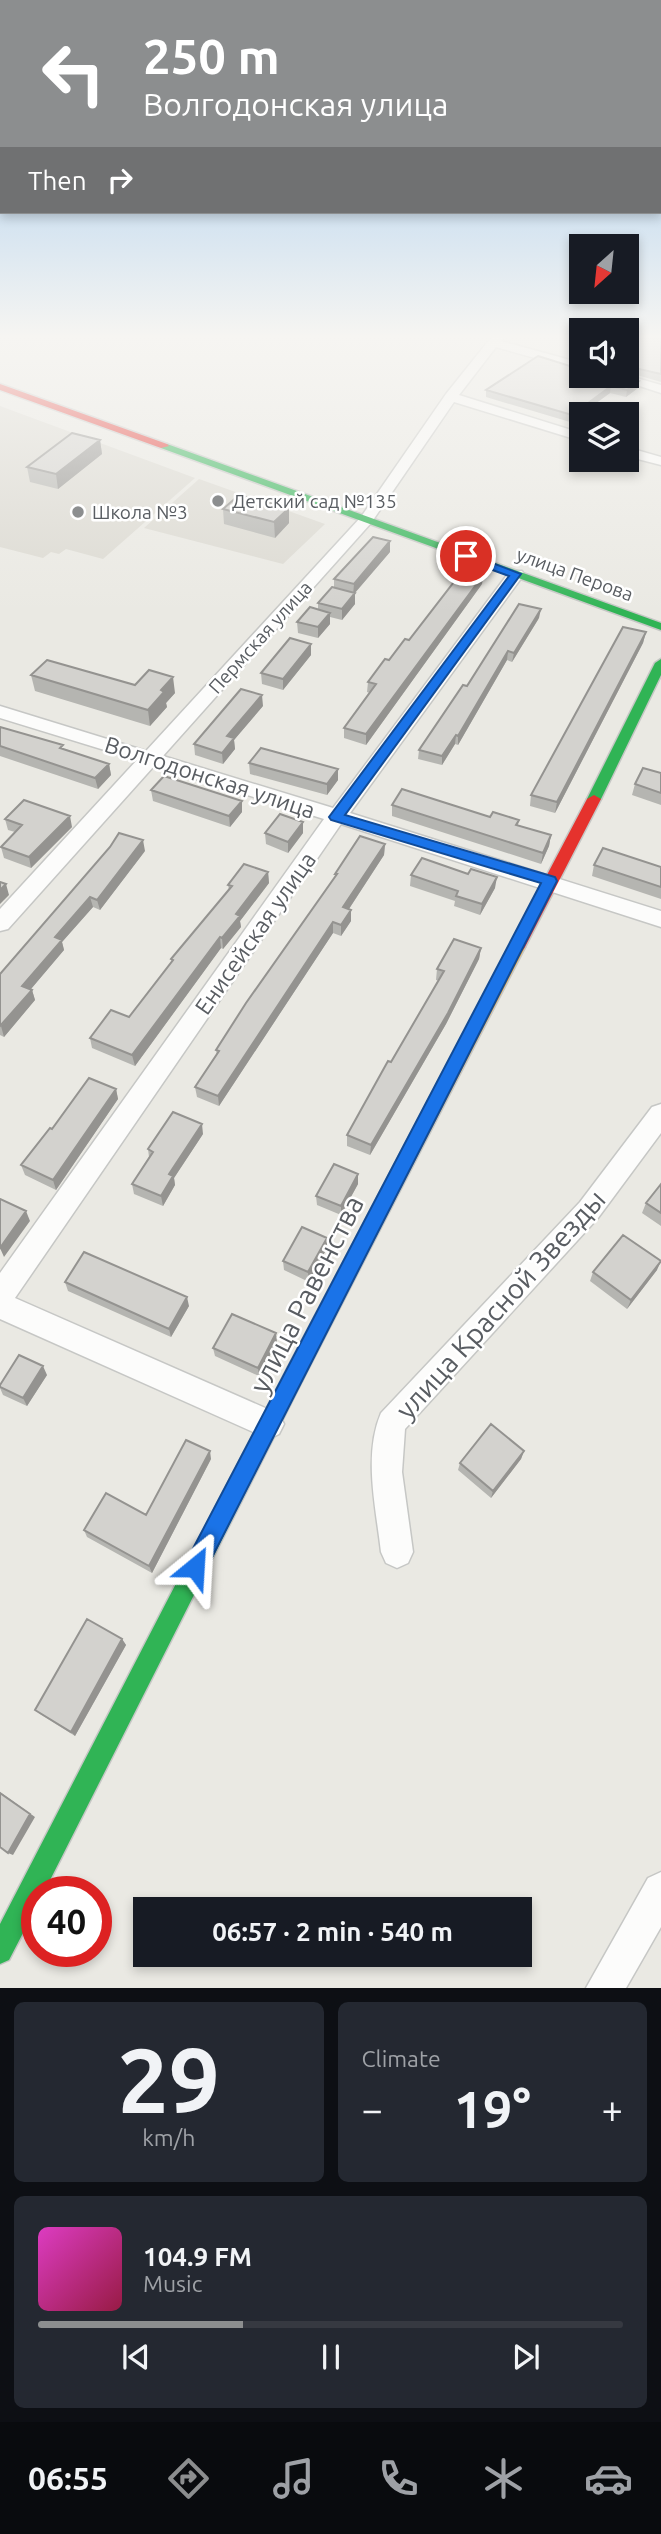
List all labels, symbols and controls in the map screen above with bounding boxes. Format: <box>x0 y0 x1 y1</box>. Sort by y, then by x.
icon: left <box>28 28 119 119</box>
text: 250 m <box>143 28 280 83</box>
text: Волгодонская улица <box>143 86 448 122</box>
icon: right <box>101 161 139 199</box>
text: Then <box>28 166 87 195</box>
north arrow <box>569 234 639 304</box>
map controls <box>569 234 639 472</box>
button: sound <box>569 318 639 388</box>
button: layers <box>569 402 639 472</box>
place label: Детский сад №135 <box>232 490 397 512</box>
marker: Детский сад №135 <box>210 493 226 509</box>
place label: Школа №3 <box>92 501 188 523</box>
marker: Школа №3 <box>70 504 86 520</box>
pin <box>436 526 496 586</box>
icon: arrive <box>447 537 485 575</box>
street label: улица Перова <box>514 543 636 605</box>
street label: Пермская улица <box>204 576 316 698</box>
street label: Волгодонская улица <box>102 731 318 823</box>
street label: Енисейская улица <box>190 847 320 1019</box>
street label: улица Красной Звезды <box>389 1183 611 1425</box>
street label: улица Равенства <box>243 1190 369 1398</box>
position arrow <box>158 1530 232 1604</box>
speed limit sign: 40 <box>21 1876 112 1967</box>
text: 06:57 · 2 min · 540 m <box>212 1917 453 1946</box>
text: 29 <box>117 2028 220 2130</box>
text: Climate <box>362 2046 441 2071</box>
text: 19° <box>454 2080 531 2138</box>
text: − <box>362 2088 383 2130</box>
text: + <box>602 2088 623 2130</box>
text: km/h <box>142 2125 195 2150</box>
text: 104.9 FM <box>143 2242 252 2271</box>
text: Music <box>143 2271 202 2296</box>
icon: previous <box>117 2338 155 2376</box>
icon: pause <box>312 2338 350 2376</box>
icon: next <box>507 2338 545 2376</box>
icon: directions <box>164 2454 213 2503</box>
icon: music <box>269 2454 318 2503</box>
icon: phone <box>374 2454 423 2503</box>
icon: climate <box>479 2454 528 2503</box>
icon: car <box>584 2454 633 2503</box>
text: 06:55 <box>28 2460 108 2496</box>

